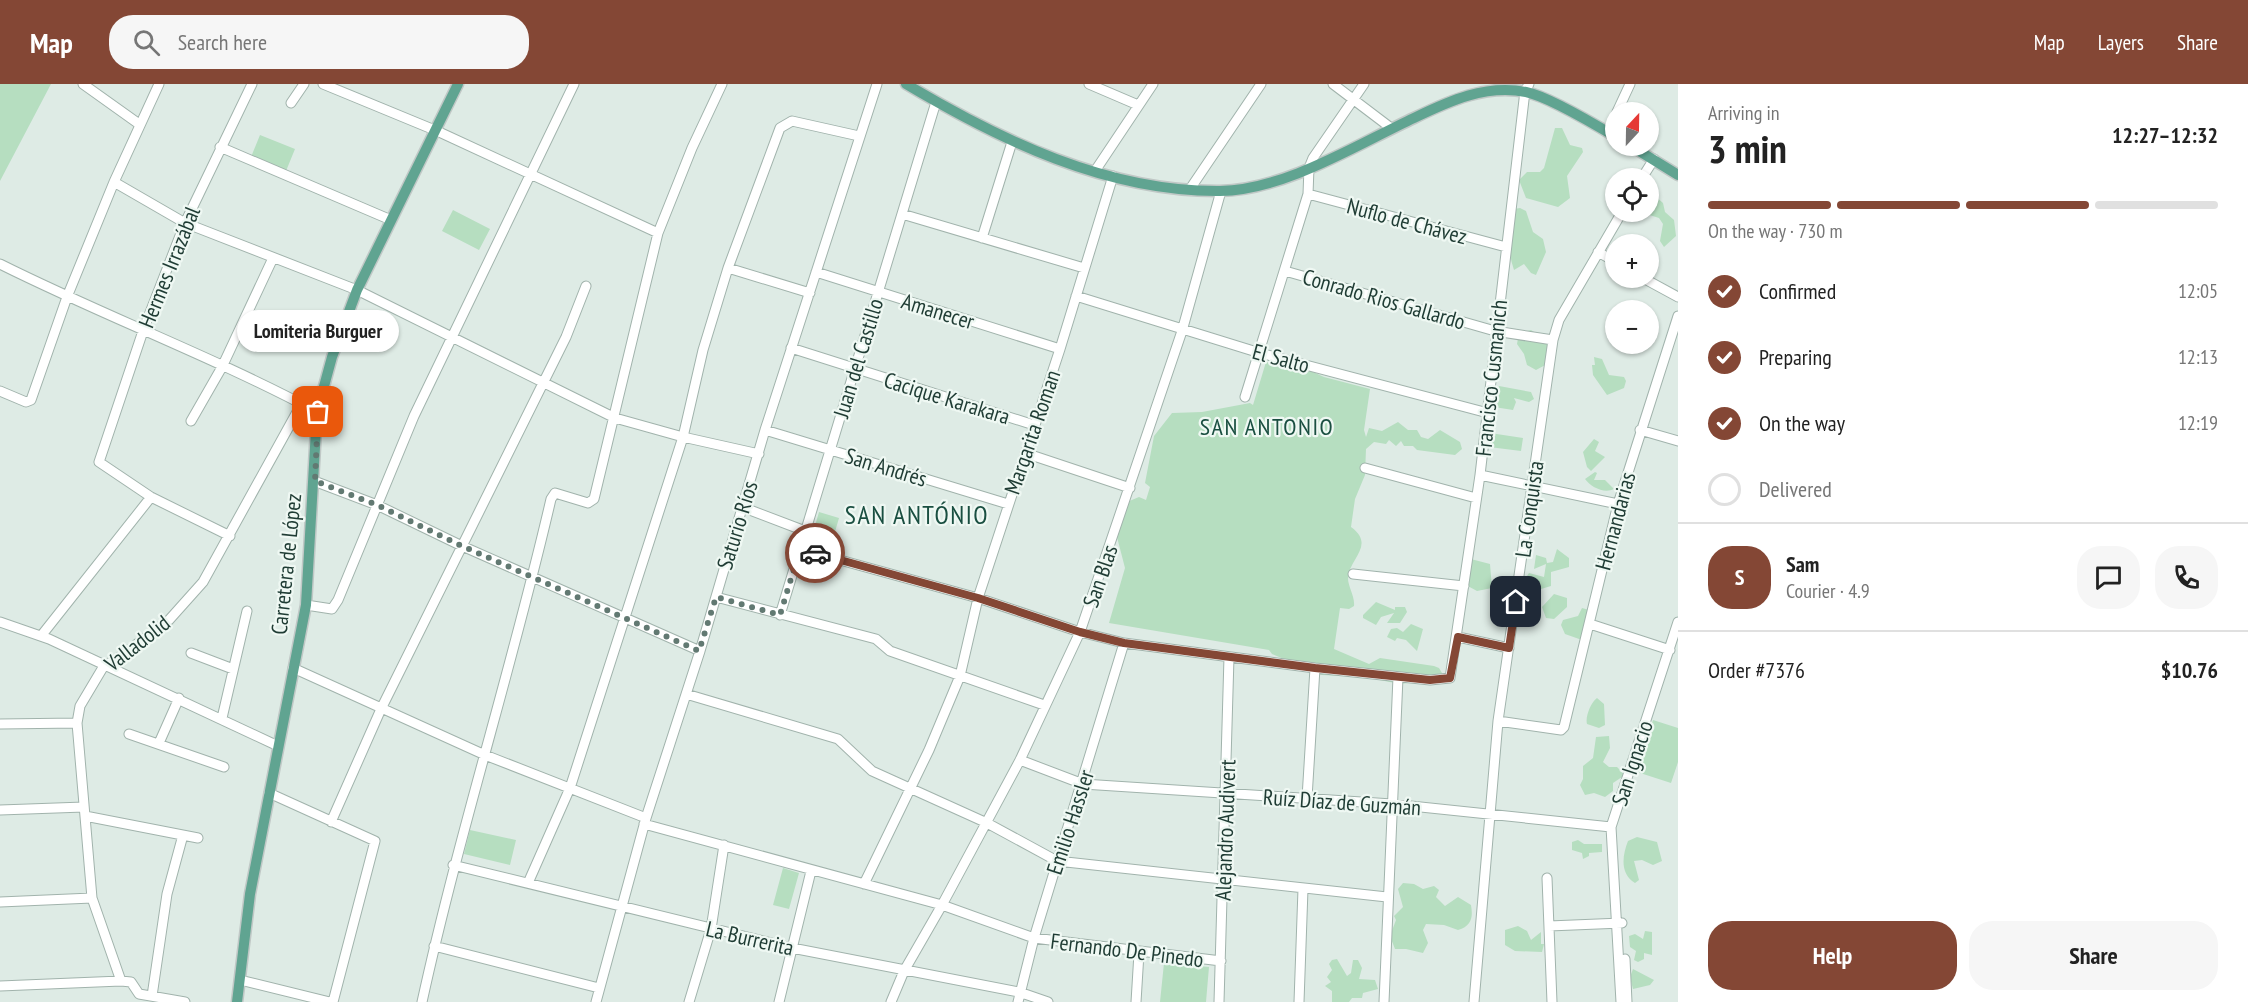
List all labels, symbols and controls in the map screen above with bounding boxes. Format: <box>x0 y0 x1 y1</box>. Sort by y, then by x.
search box <box>109 15 529 69</box>
text: Map <box>30 24 73 61</box>
icon: search <box>130 26 163 59</box>
text: Search here <box>178 28 267 56</box>
text: Map <box>2034 29 2065 56</box>
text: Layers <box>2098 29 2144 56</box>
text: Share <box>2177 29 2218 56</box>
text: Arriving in <box>1708 100 1780 126</box>
north arrow <box>1605 102 1659 156</box>
map controls <box>1605 102 1659 354</box>
text: 12:27–12:32 <box>2112 121 2218 149</box>
text: 3 min <box>1708 123 1787 174</box>
button: locate <box>1605 168 1659 222</box>
street label: Nuflo de Chávez <box>1344 192 1470 250</box>
street label: Hermes Irrazábal <box>132 201 206 332</box>
text: On the way · 730 m <box>1708 218 1843 244</box>
button: + <box>1605 234 1659 288</box>
street label: Conrado Rios Gallardo <box>1299 262 1469 336</box>
icon: check <box>1708 275 1741 308</box>
text: Confirmed <box>1759 277 1836 305</box>
text: 12:05 <box>2178 278 2218 304</box>
street label: Amanecer <box>898 287 978 335</box>
street label: Juan del Castillo <box>826 295 889 422</box>
street label: Francisco Cusmanich <box>1469 298 1513 458</box>
button: − <box>1605 300 1659 354</box>
callout: Lomiteria Burguer <box>237 310 399 352</box>
text: Lomiteria Burguer <box>254 318 382 344</box>
street label: El Salto <box>1249 337 1313 379</box>
icon: check <box>1708 341 1741 374</box>
text: Preparing <box>1759 343 1832 371</box>
text: 12:13 <box>2178 344 2218 370</box>
street label: Cacique Karakara <box>881 366 1013 430</box>
street label: Margarita Roman <box>998 366 1066 498</box>
pin <box>292 386 343 437</box>
icon: bag <box>301 395 334 428</box>
icon: check <box>1708 407 1741 440</box>
text: On the way <box>1759 409 1845 437</box>
text: 12:19 <box>2178 410 2218 436</box>
district label: SAN ANTONIO <box>1200 411 1334 442</box>
street label: San Andrés <box>842 441 930 493</box>
street label: La Conquista <box>1508 459 1550 559</box>
street label: Hernandarias <box>1588 469 1642 573</box>
text: Delivered <box>1759 475 1832 503</box>
street label: Saturio Ríos <box>710 477 764 573</box>
street label: Carretera de López <box>265 492 307 636</box>
district label: SAN ANTÓNIO <box>845 498 989 531</box>
courier <box>785 523 845 583</box>
icon: car <box>799 537 832 570</box>
street label: San Blas <box>1076 541 1124 611</box>
button: chat <box>2077 546 2140 609</box>
button: phone <box>2155 546 2218 609</box>
text: Sam <box>1786 550 1819 578</box>
text: S <box>1735 563 1744 591</box>
pin <box>1490 576 1541 627</box>
text: Courier · 4.9 <box>1786 578 1870 604</box>
icon: home <box>1499 585 1532 618</box>
street label: Valladolid <box>98 609 175 678</box>
text: Order #7376 <box>1708 656 1805 684</box>
text: $10.76 <box>2161 656 2218 684</box>
street label: San Ignacio <box>1605 717 1659 809</box>
street label: Alejandro Audivert <box>1209 759 1241 901</box>
street label: Emilio Hassler <box>1040 766 1100 878</box>
street label: Ruíz Díaz de Guzmán <box>1262 783 1422 821</box>
street label: La Burrerita <box>703 914 797 962</box>
button: Help <box>1708 921 1957 990</box>
button: Share <box>1969 921 2218 990</box>
street label: Fernando De Pinedo <box>1049 927 1205 973</box>

